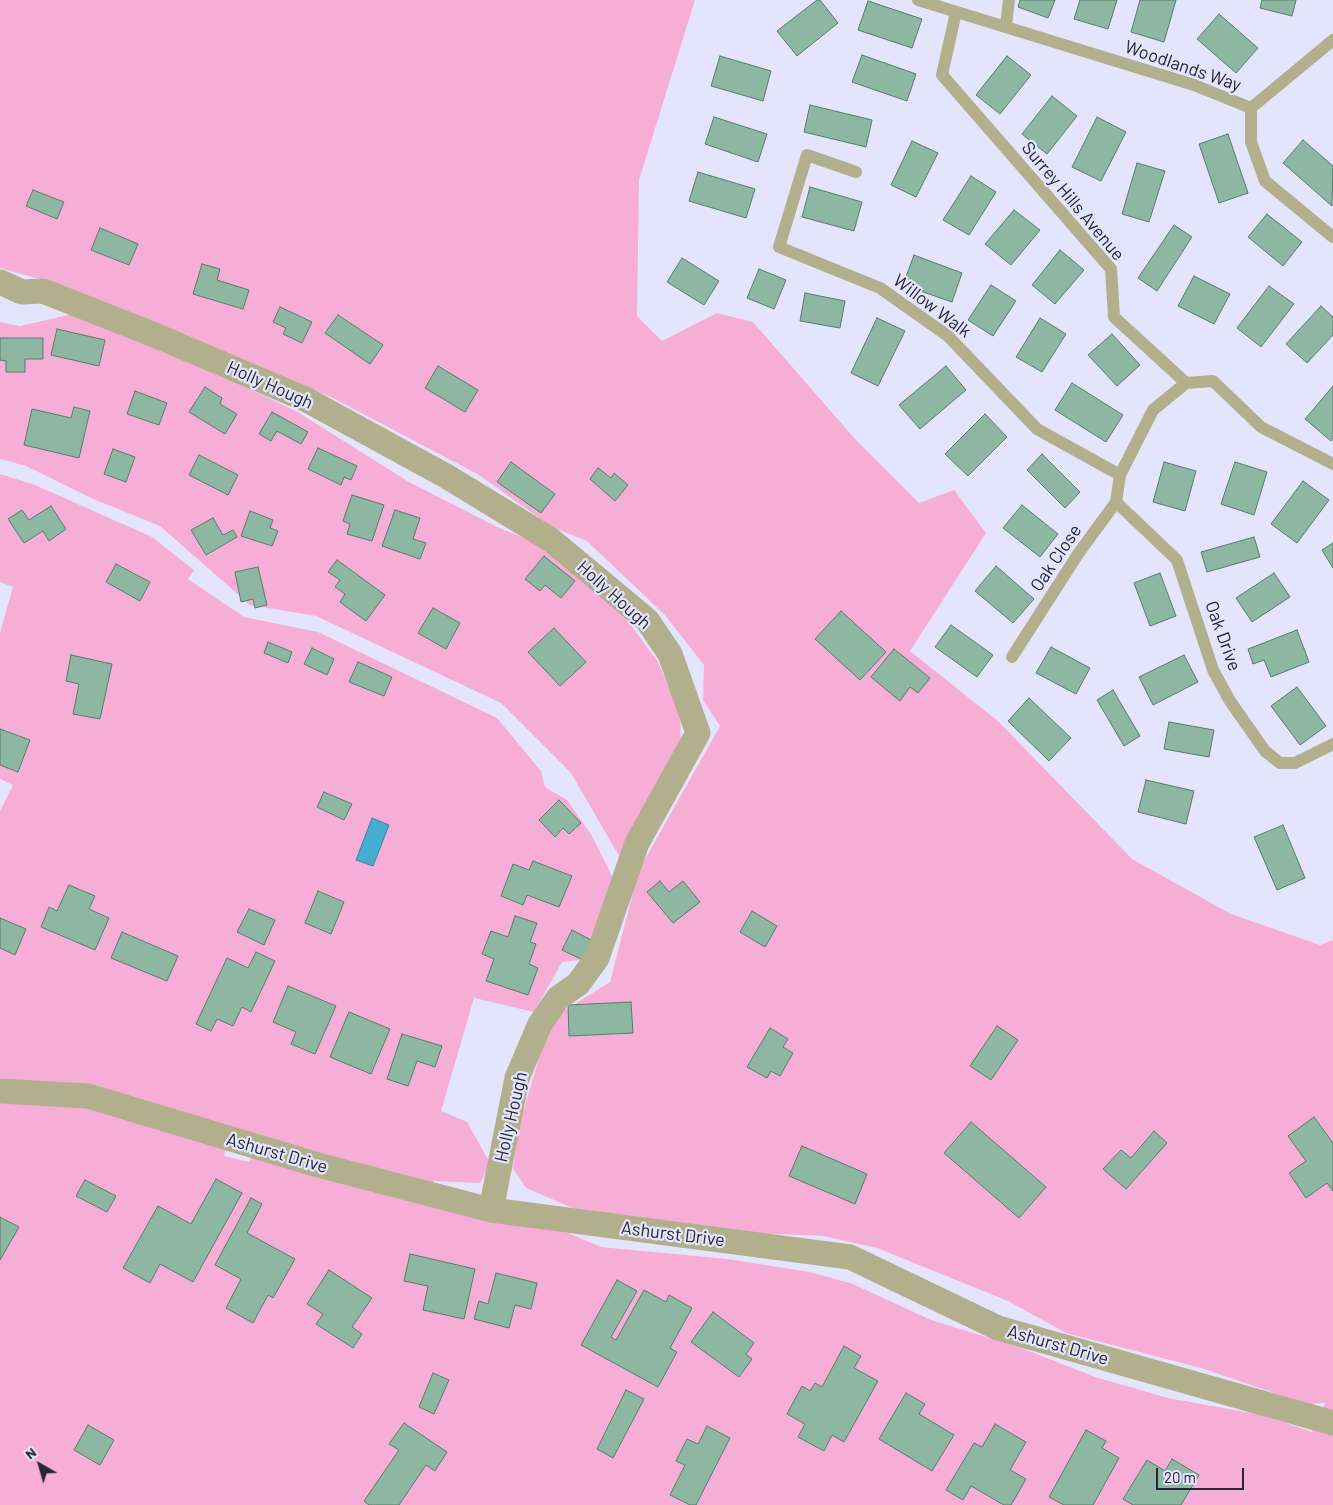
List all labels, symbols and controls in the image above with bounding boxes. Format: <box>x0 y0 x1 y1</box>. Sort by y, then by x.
street label: Woodlands Way <box>1122 36 1244 96</box>
street label: Surrey Hills Avenue <box>1017 137 1129 265</box>
street label: Willow Walk <box>889 270 975 342</box>
street label: Holly Hough <box>223 356 317 414</box>
street label: Oak Close <box>1026 520 1086 596</box>
street label: Holly Hough <box>572 556 656 634</box>
street label: Oak Drive <box>1200 598 1246 674</box>
street label: Holly Hough <box>490 1070 532 1164</box>
street label: Ashurst Drive <box>224 1128 330 1178</box>
street label: Ashurst Drive <box>620 1217 726 1251</box>
street label: Ashurst Drive <box>1005 1320 1111 1370</box>
north arrow <box>15 1440 65 1490</box>
text: N <box>22 1443 39 1462</box>
scale bar <box>1158 1458 1246 1490</box>
text: 20 m <box>1164 1468 1196 1486</box>

